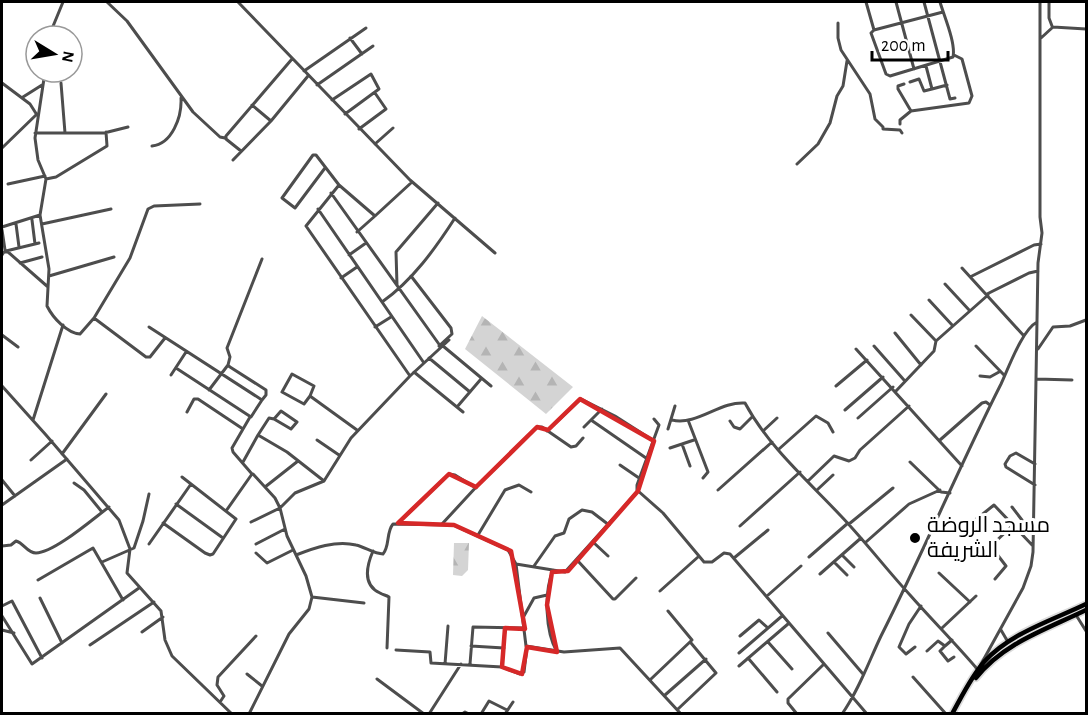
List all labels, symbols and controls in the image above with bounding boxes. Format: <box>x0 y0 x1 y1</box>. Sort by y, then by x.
north arrow <box>24 24 84 84</box>
scale bar <box>872 24 948 62</box>
text: 200 m <box>881 37 926 55</box>
text: N <box>59 50 77 64</box>
place label: مسجد الروضة الشريفة <box>927 514 1050 562</box>
marker: مسجد الروضة الشريفة <box>908 531 922 545</box>

